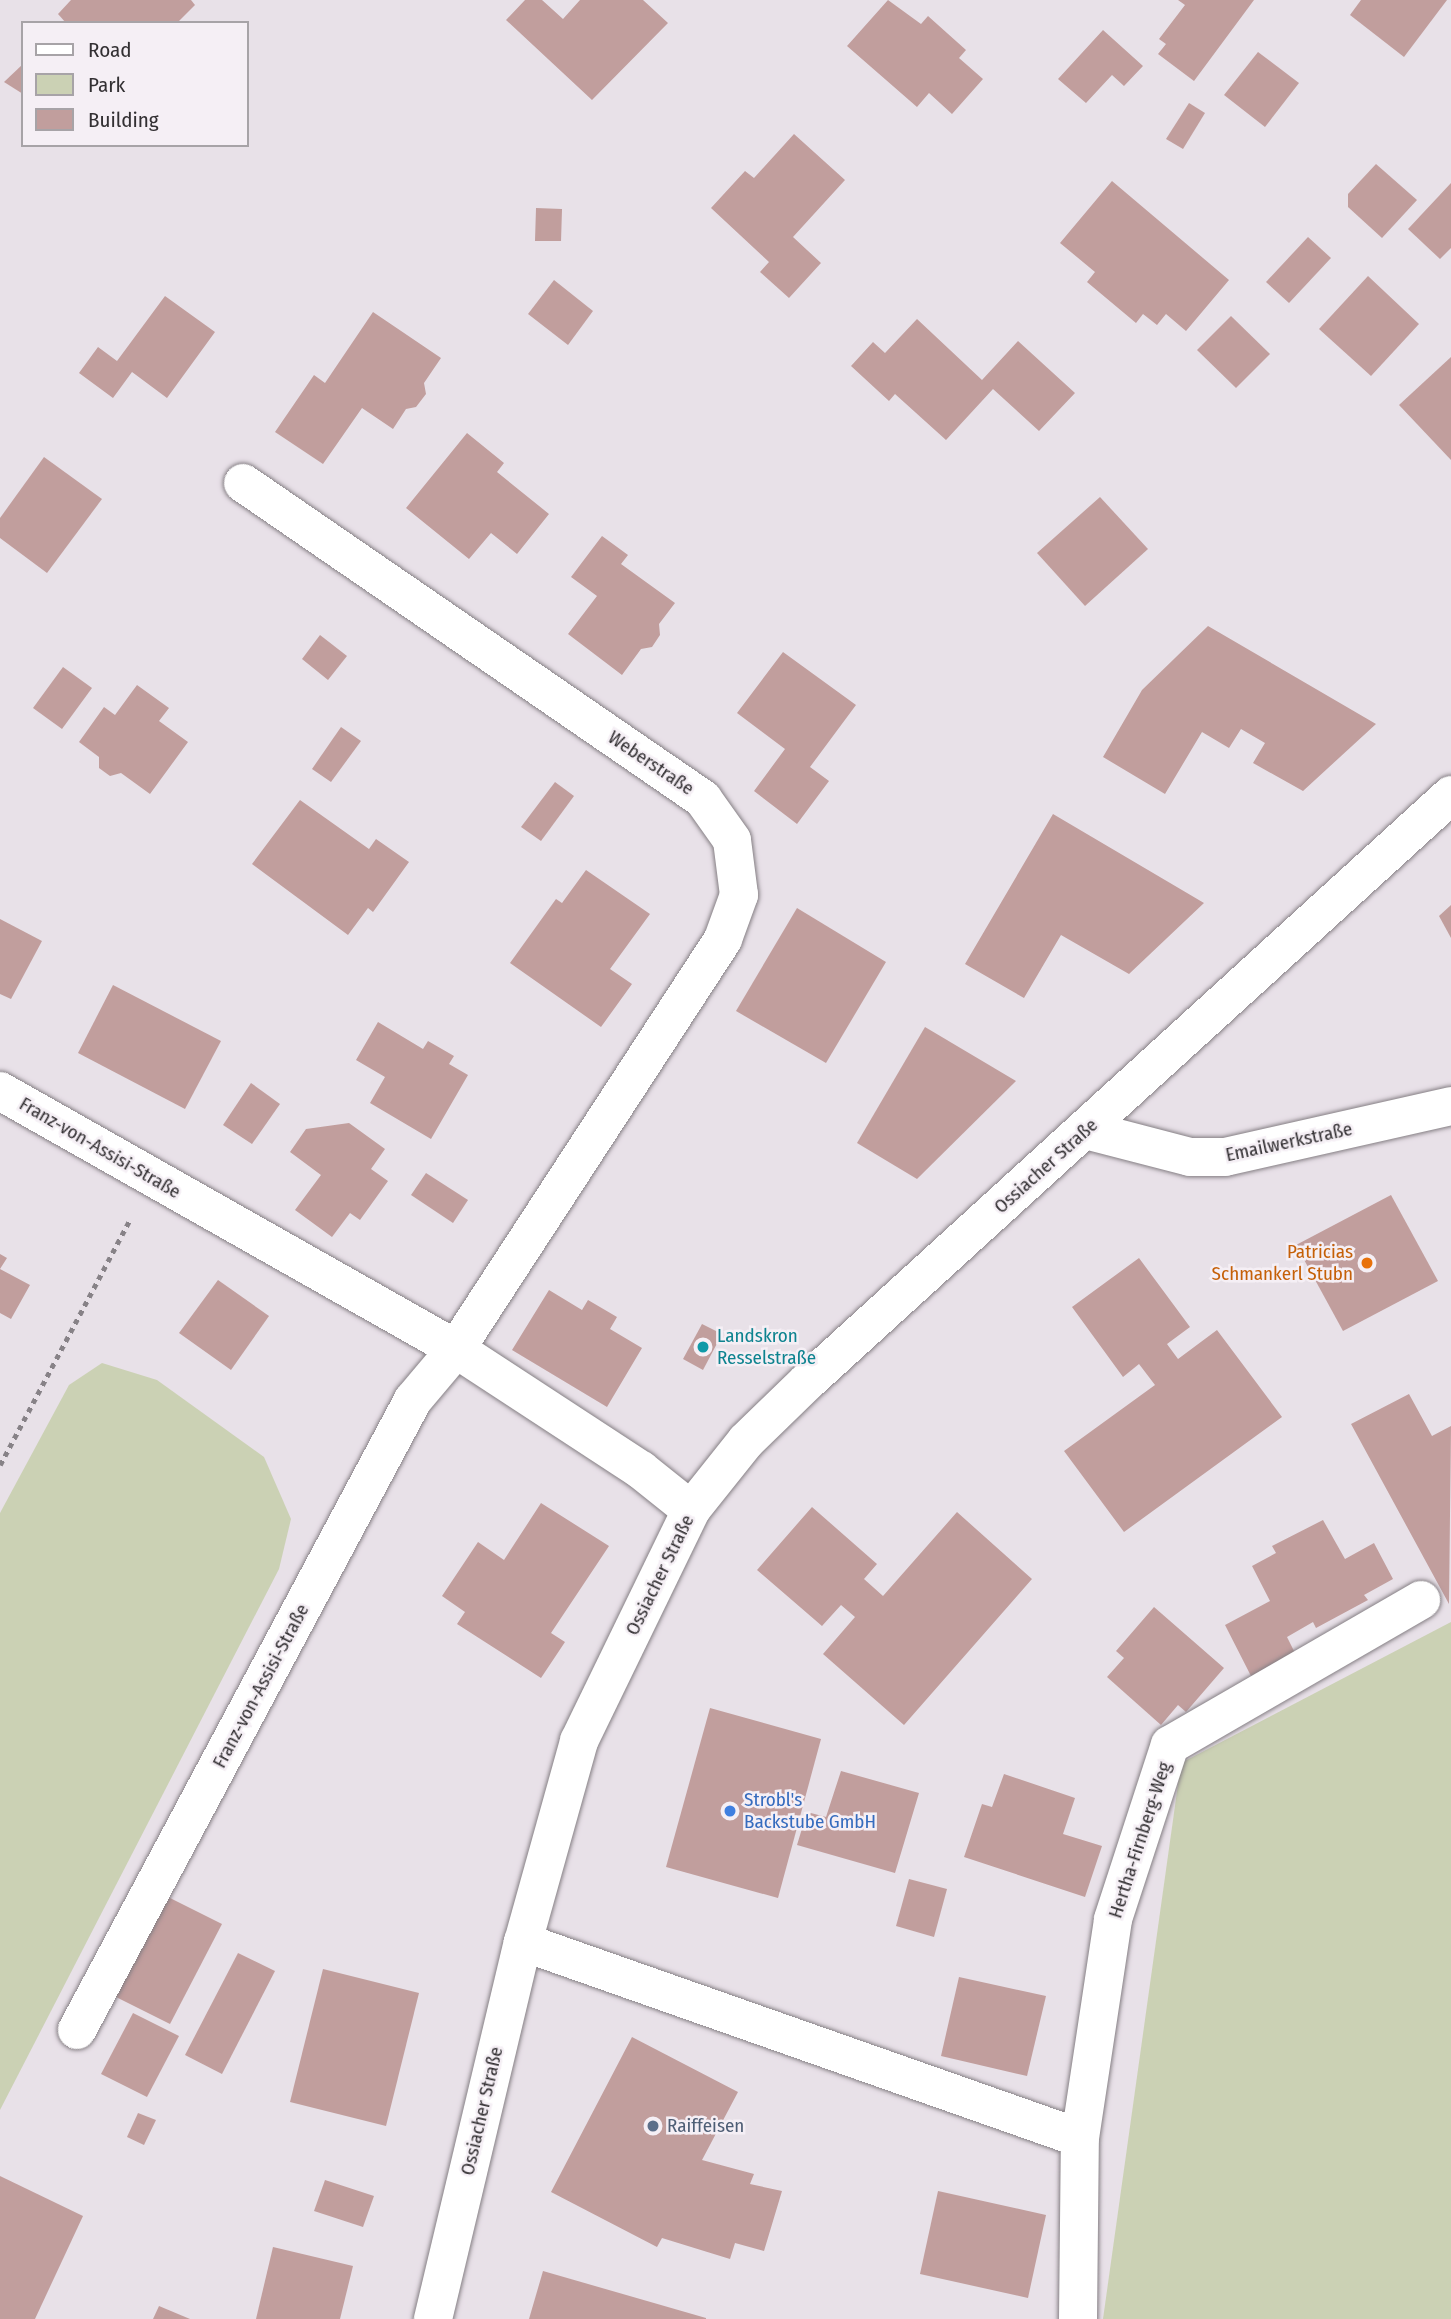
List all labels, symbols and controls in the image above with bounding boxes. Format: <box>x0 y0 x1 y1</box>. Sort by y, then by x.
legend <box>21 21 248 147</box>
text: Road <box>88 37 132 63</box>
text: Park <box>88 72 125 98</box>
text: Building <box>88 107 159 133</box>
street label: Weberstraße <box>604 726 698 800</box>
street label: Franz-von-Assisi-Straße <box>15 1093 185 1203</box>
street label: Ossiacher Straße <box>990 1114 1102 1218</box>
street label: Emailwerkstraße <box>1224 1117 1354 1167</box>
place label: Patricias Schmankerl Stubn <box>1212 1241 1353 1285</box>
marker: Patricias Schmankerl Stubn <box>1359 1255 1375 1271</box>
place label: Landskron Resselstraße <box>717 1325 816 1369</box>
marker: Landskron Resselstraße <box>695 1339 711 1355</box>
street label: Ossiacher Straße <box>621 1511 699 1639</box>
street label: Franz-von-Assisi-Straße <box>208 1600 314 1772</box>
street label: Hertha-Firnberg-Weg <box>1104 1759 1176 1921</box>
place label: Strobl's Backstube GmbH <box>744 1789 876 1833</box>
marker: Strobl's Backstube GmbH <box>722 1803 738 1819</box>
street label: Ossiacher Straße <box>456 2045 508 2177</box>
place label: Raiffeisen <box>667 2115 744 2137</box>
marker: Raiffeisen <box>645 2118 661 2134</box>

